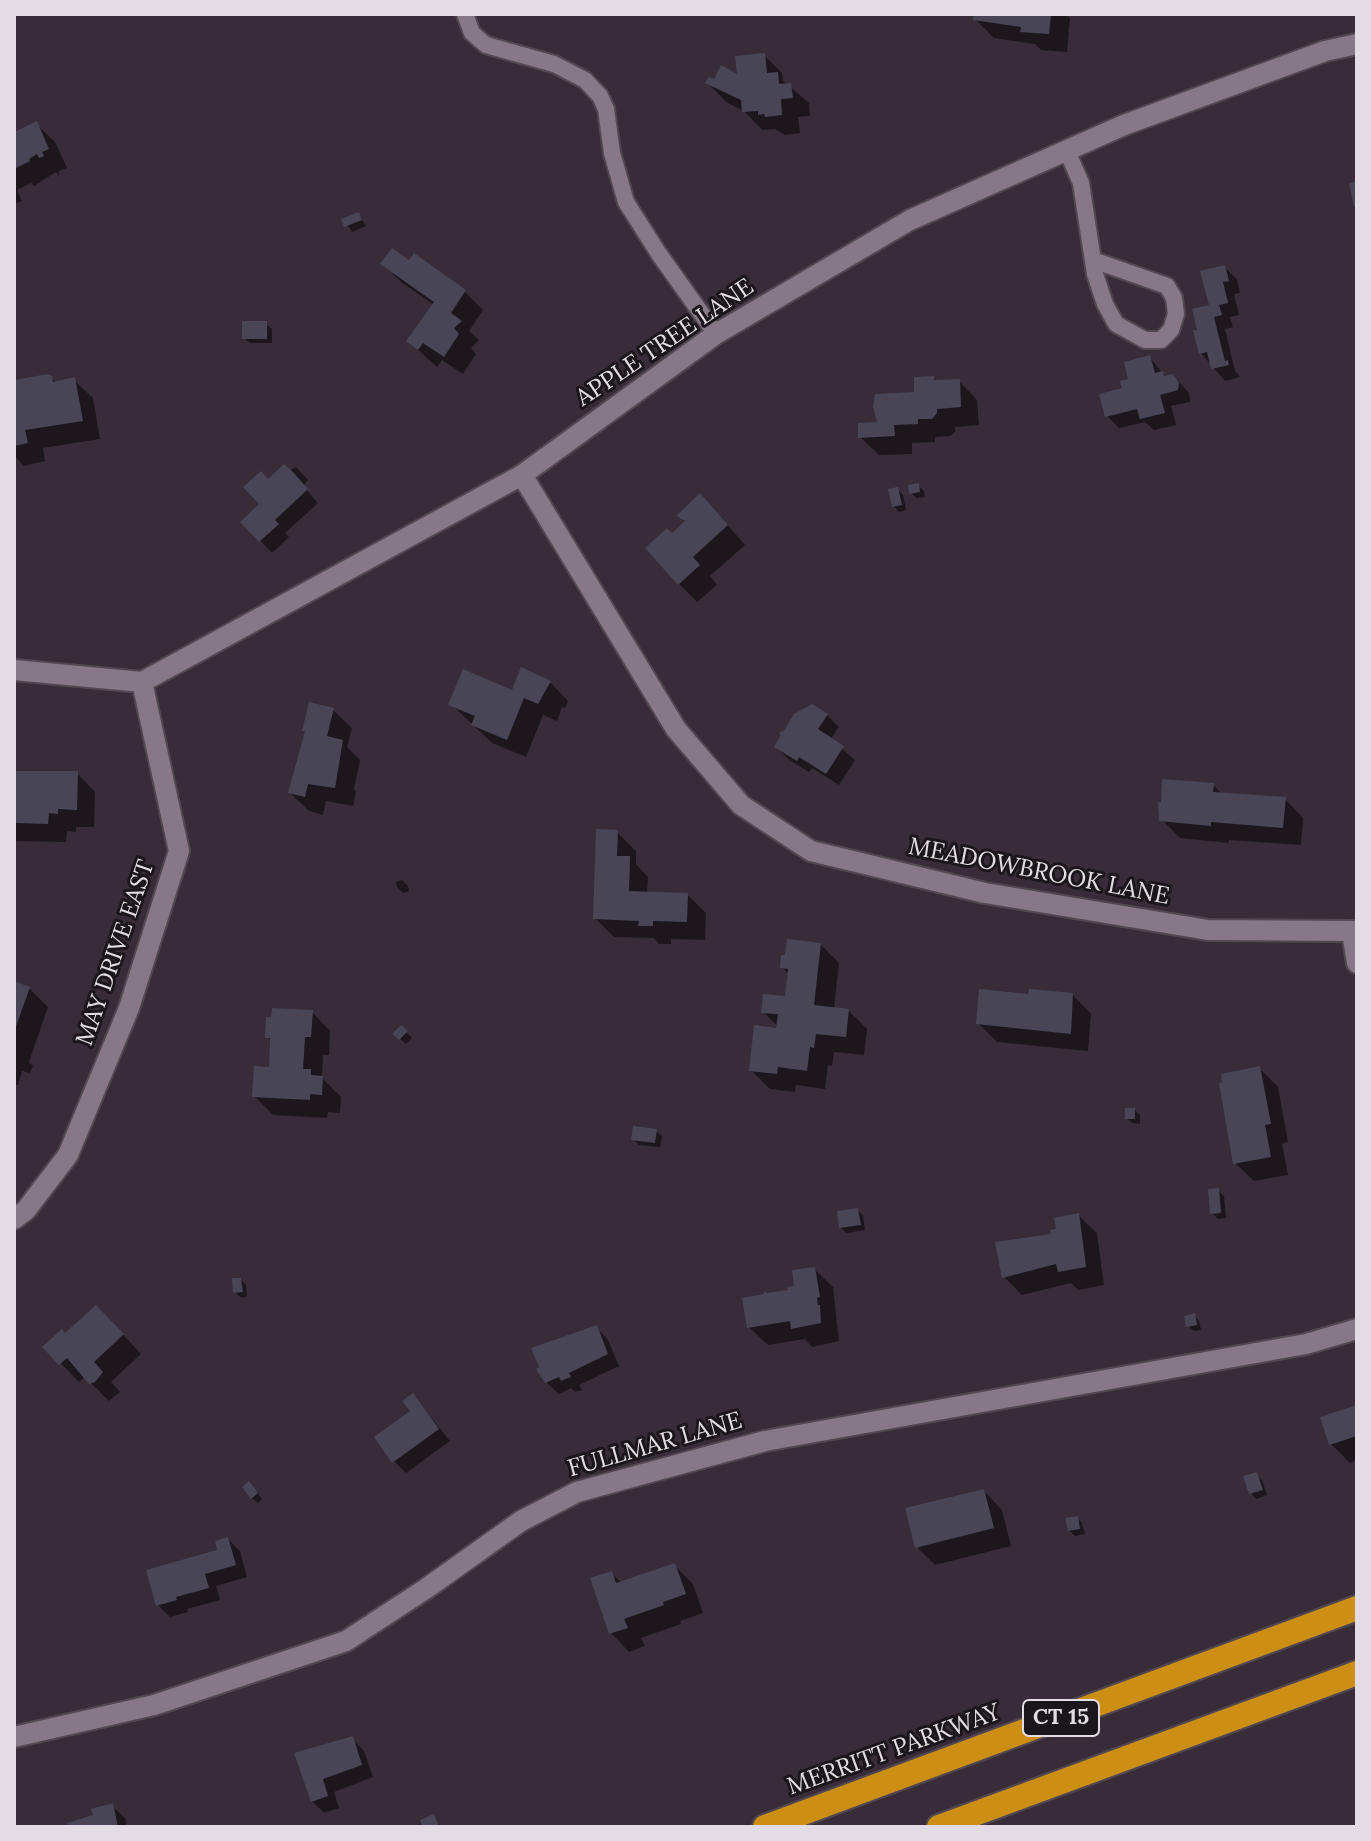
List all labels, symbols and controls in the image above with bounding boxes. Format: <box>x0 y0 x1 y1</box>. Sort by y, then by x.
street label: APPLE TREE LANE <box>571 273 759 413</box>
street label: MEADOWBROOK LANE <box>906 833 1172 911</box>
street label: MAY DRIVE EAST <box>71 856 161 1050</box>
street label: FULLMAR LANE <box>565 1406 745 1484</box>
street label: MERRITT PARKWAY <box>784 1698 1004 1802</box>
road number: CT 15 <box>1023 1700 1099 1736</box>

